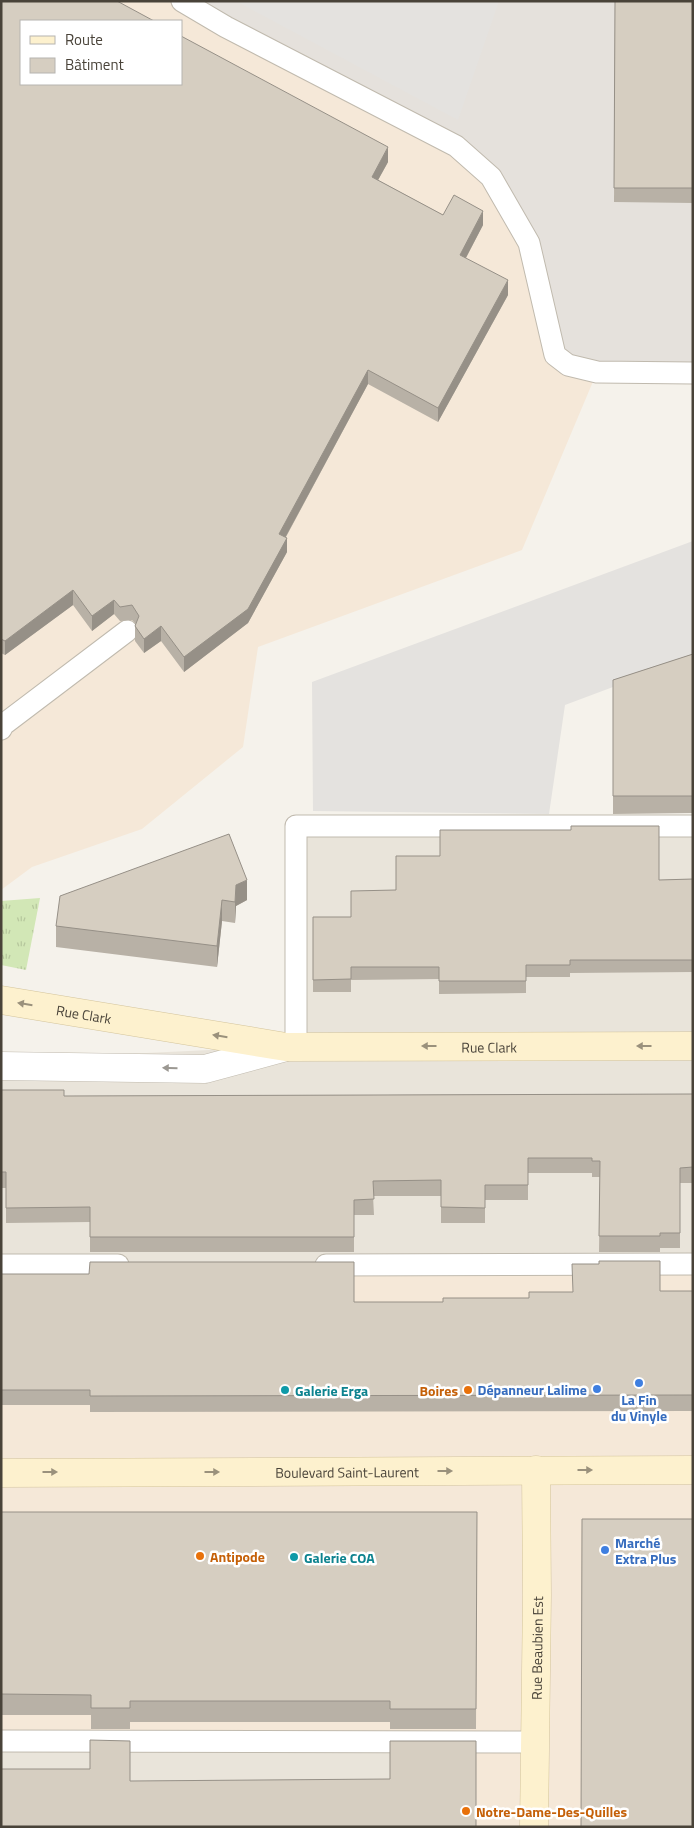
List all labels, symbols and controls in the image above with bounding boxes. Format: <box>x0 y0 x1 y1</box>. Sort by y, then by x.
legend <box>20 20 182 85</box>
text: Route <box>65 28 103 51</box>
text: Bâtiment <box>65 53 124 76</box>
one-way arrow <box>17 999 33 1007</box>
street label: Rue Clark <box>55 999 113 1029</box>
one-way arrow <box>212 1031 228 1039</box>
street label: Rue Clark <box>461 1036 517 1057</box>
one-way arrow <box>421 1042 437 1050</box>
one-way arrow <box>636 1042 652 1050</box>
one-way arrow <box>162 1064 178 1072</box>
marker: La Fin du Vinyle <box>633 1377 645 1389</box>
place label: Dépanneur Lalime <box>477 1379 587 1400</box>
place label: Galerie Erga <box>295 1380 368 1401</box>
place label: Boires <box>419 1380 458 1401</box>
marker: Dépanneur Lalime <box>591 1383 603 1395</box>
marker: Galerie Erga <box>279 1384 291 1396</box>
marker: Boires <box>462 1384 474 1396</box>
place label: La Fin du Vinyle <box>611 1389 667 1426</box>
street label: Boulevard Saint-Laurent <box>275 1461 419 1482</box>
one-way arrow <box>577 1466 593 1474</box>
one-way arrow <box>437 1467 453 1475</box>
one-way arrow <box>42 1468 58 1476</box>
one-way arrow <box>205 1468 221 1476</box>
place label: Marché Extra Plus <box>615 1532 677 1569</box>
marker: Marché Extra Plus <box>599 1544 611 1556</box>
place label: Antipode <box>210 1546 265 1567</box>
place label: Galerie COA <box>304 1547 375 1568</box>
marker: Antipode <box>194 1550 206 1562</box>
marker: Galerie COA <box>288 1551 300 1563</box>
street label: Rue Beaubien Est <box>525 1596 547 1700</box>
place label: Notre-Dame-Des-Quilles <box>476 1801 627 1822</box>
marker: Notre-Dame-Des-Quilles <box>460 1805 472 1817</box>

